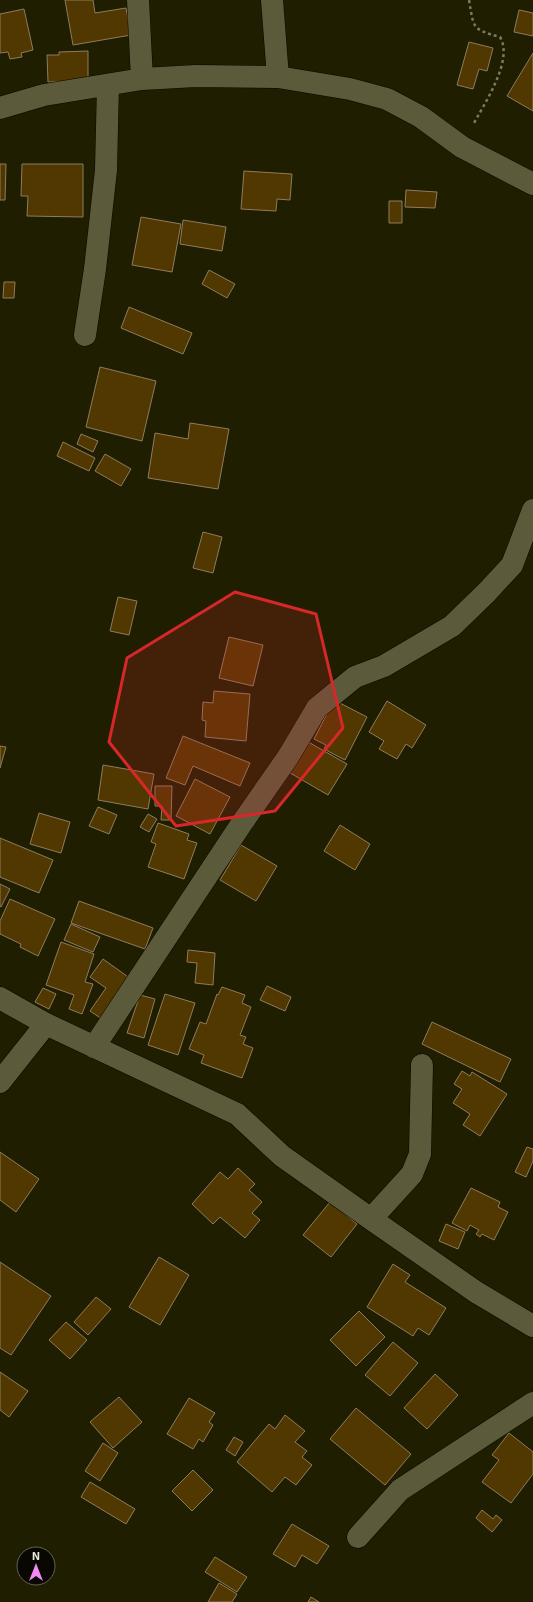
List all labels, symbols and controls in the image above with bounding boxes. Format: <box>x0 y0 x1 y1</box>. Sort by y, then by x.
north arrow <box>16 1546 56 1586</box>
text: N <box>32 1549 40 1562</box>

